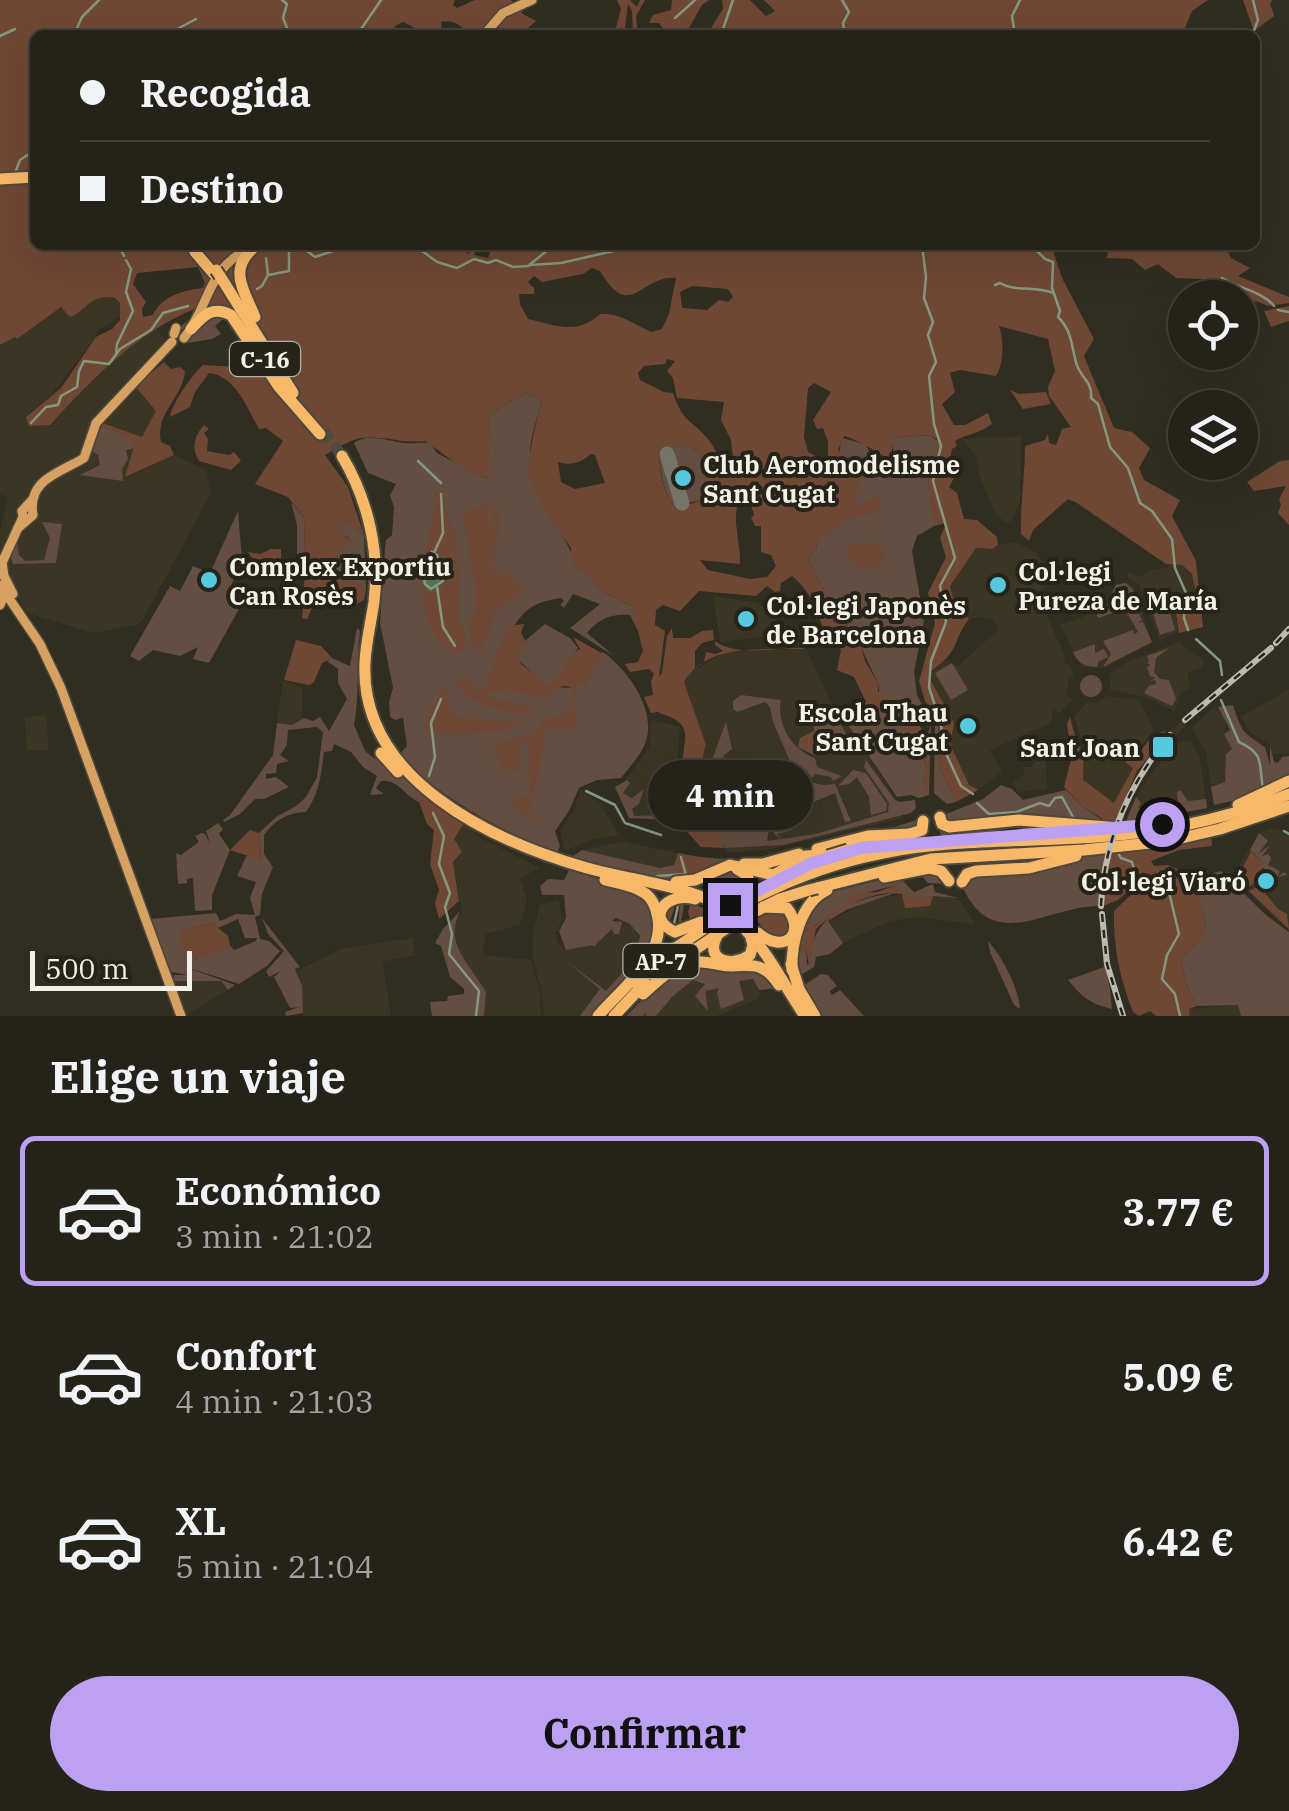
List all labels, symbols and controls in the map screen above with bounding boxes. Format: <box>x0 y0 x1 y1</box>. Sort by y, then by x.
text: Recogida <box>140 68 311 117</box>
text: Destino <box>140 164 284 213</box>
map controls <box>1168 280 1258 480</box>
button: locate <box>1168 280 1258 370</box>
road number: C-16 <box>230 342 300 376</box>
button: layers <box>1168 390 1258 480</box>
place label: Club Aeromodelisme Sant Cugat <box>703 448 960 510</box>
marker: Club Aeromodelisme Sant Cugat <box>672 467 694 489</box>
place label: Complex Exportiu Can Rosès <box>229 550 451 612</box>
place label: Col·legi Pureza de María <box>1018 555 1218 617</box>
marker: Complex Exportiu Can Rosès <box>198 569 220 591</box>
marker: Col·legi Pureza de María <box>987 574 1009 596</box>
place label: Col·legi Japonès de Barcelona <box>766 589 966 651</box>
marker: Col·legi Japonès de Barcelona <box>735 608 757 630</box>
place label: Escola Thau Sant Cugat <box>798 696 948 758</box>
marker: Escola Thau Sant Cugat <box>957 715 979 737</box>
place label: Sant Joan <box>1020 731 1140 764</box>
marker: Sant Joan <box>1150 734 1176 760</box>
callout: 4 min <box>648 760 812 830</box>
text: 4 min <box>686 774 775 816</box>
route start <box>1140 802 1185 847</box>
place label: Col·legi Viaró <box>1081 865 1246 898</box>
marker: Col·legi Viaró <box>1255 870 1277 892</box>
route end <box>708 883 753 928</box>
road number: AP-7 <box>624 944 698 978</box>
scale bar <box>30 946 192 990</box>
text: 500 m <box>45 950 129 987</box>
text: Elige un viaje <box>50 1047 346 1105</box>
icon: car <box>55 1166 145 1256</box>
text: Económico <box>175 1166 381 1215</box>
text: 3.77 € <box>1122 1187 1234 1236</box>
text: 3 min · 21:02 <box>175 1215 374 1257</box>
icon: car <box>55 1331 145 1421</box>
text: Confort <box>175 1331 316 1380</box>
text: 5.09 € <box>1122 1352 1234 1401</box>
text: 4 min · 21:03 <box>175 1380 374 1422</box>
icon: car <box>55 1496 145 1586</box>
text: XL <box>175 1496 226 1545</box>
text: 6.42 € <box>1122 1517 1234 1566</box>
text: 5 min · 21:04 <box>175 1545 374 1587</box>
button: Confirmar <box>50 1676 1239 1791</box>

